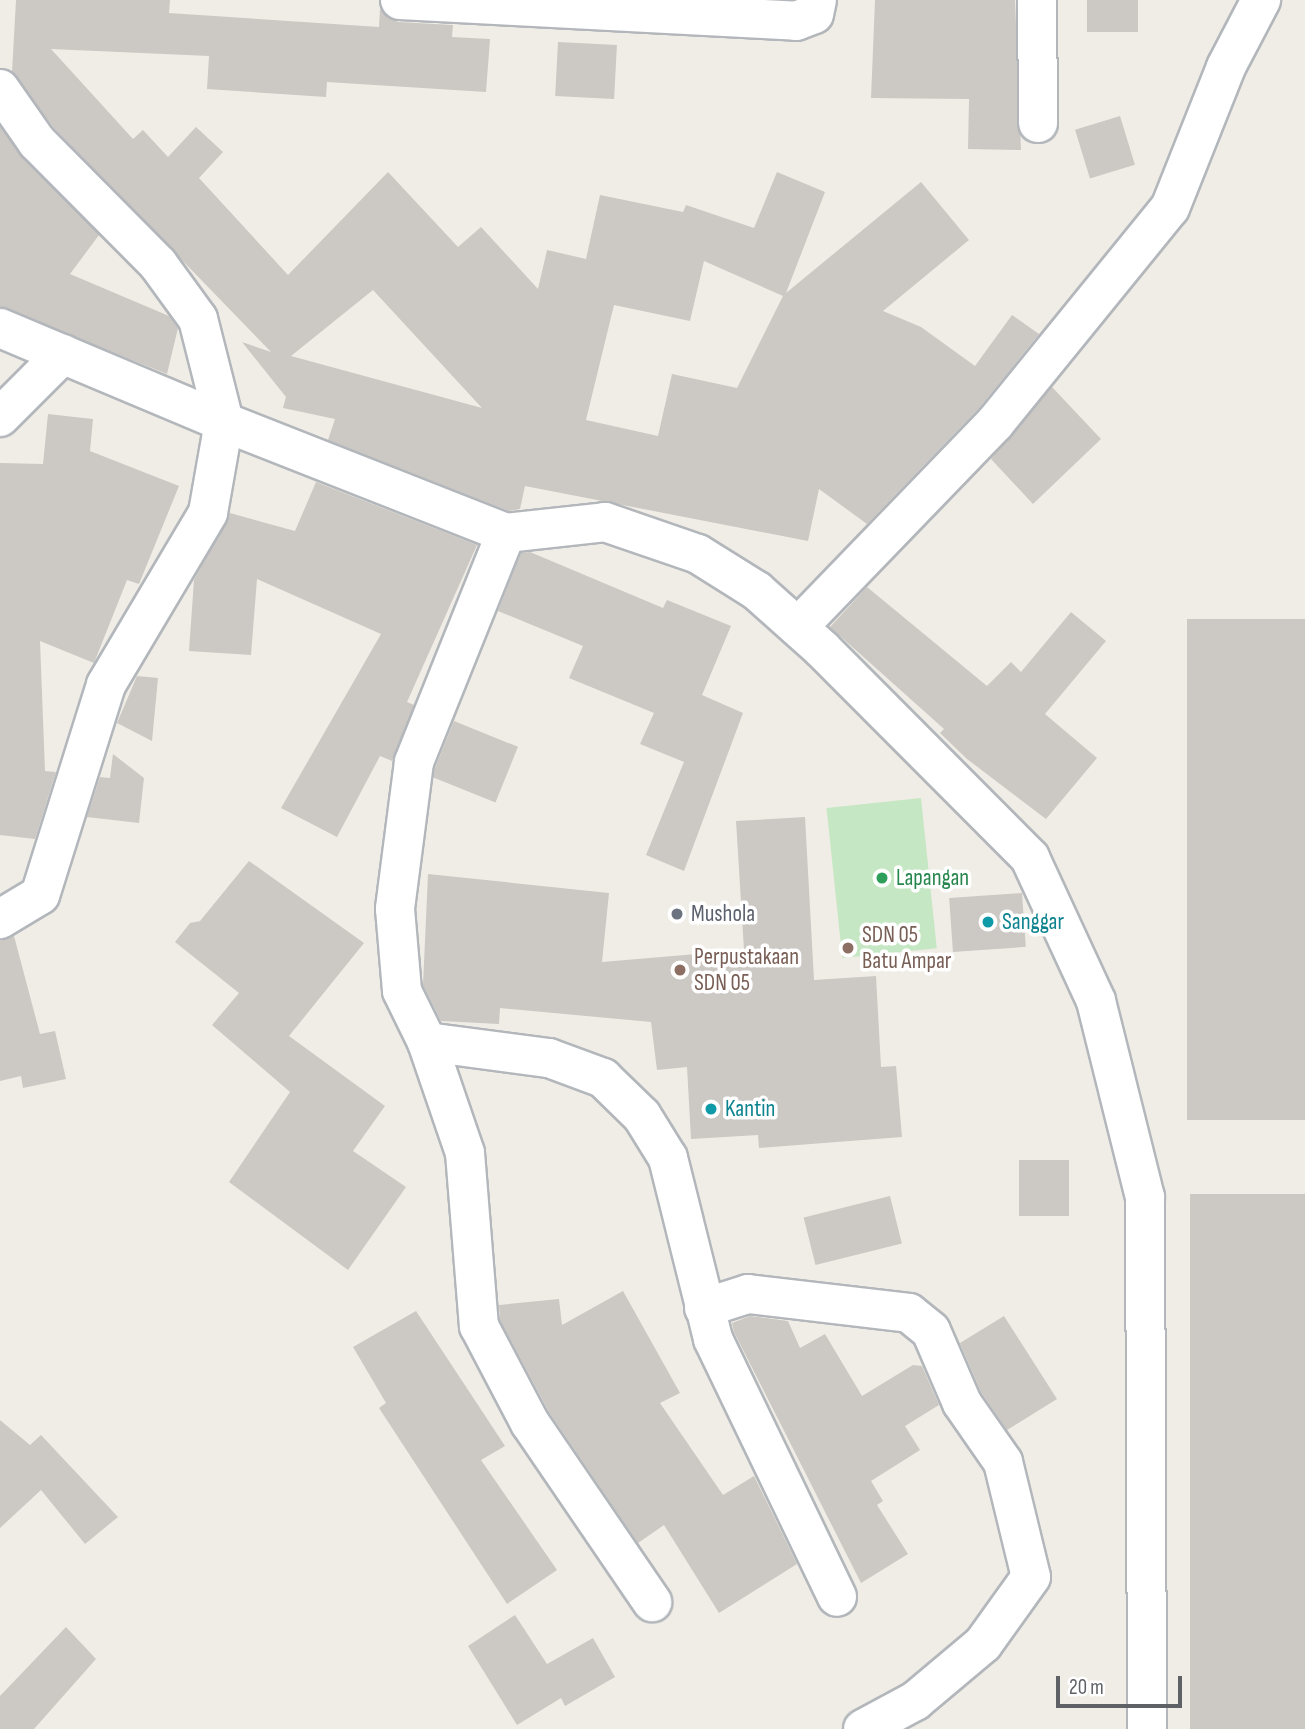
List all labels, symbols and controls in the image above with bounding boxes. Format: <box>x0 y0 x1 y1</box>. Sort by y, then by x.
place label: Lapangan <box>896 864 969 892</box>
marker: Lapangan <box>874 870 890 886</box>
place label: Mushola <box>691 900 755 928</box>
marker: Mushola <box>669 906 685 922</box>
place label: Sanggar <box>1002 908 1064 936</box>
marker: Sanggar <box>980 914 996 930</box>
place label: SDN 05 Batu Ampar <box>862 921 951 975</box>
marker: SDN 05 Batu Ampar <box>840 940 856 956</box>
place label: Perpustakaan SDN 05 <box>694 943 799 997</box>
marker: Perpustakaan SDN 05 <box>672 962 688 978</box>
place label: Kantin <box>725 1095 775 1123</box>
marker: Kantin <box>703 1101 719 1117</box>
scale bar <box>1060 1662 1186 1706</box>
text: 20 m <box>1069 1675 1104 1700</box>

